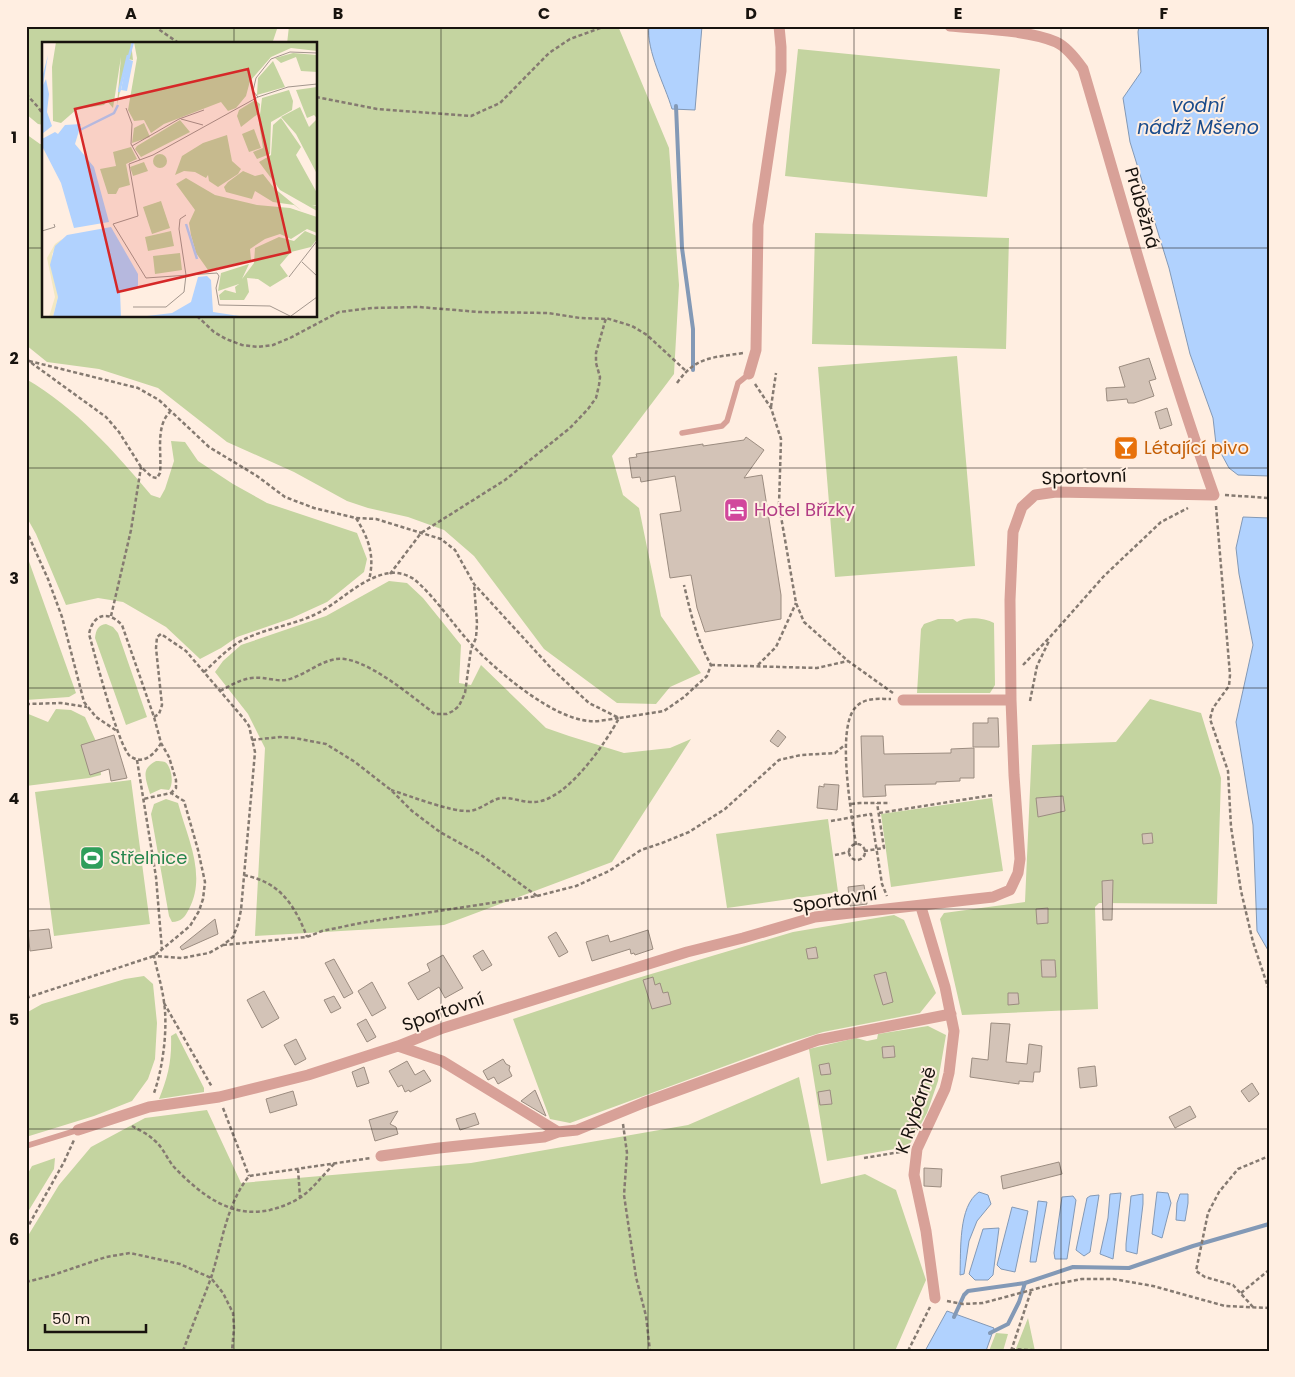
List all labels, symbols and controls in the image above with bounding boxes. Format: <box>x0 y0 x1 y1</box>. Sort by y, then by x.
text: A <box>125 2 137 25</box>
text: B <box>333 2 343 25</box>
text: C <box>538 2 550 25</box>
text: D <box>745 2 757 25</box>
text: E <box>954 2 962 25</box>
text: F <box>1160 2 1169 25</box>
inset map <box>42 42 318 318</box>
water label: vodní nádrž Mšeno <box>1137 92 1259 141</box>
text: 1 <box>11 126 17 149</box>
street label: Průběžná <box>1119 164 1166 252</box>
text: 2 <box>9 347 19 370</box>
bar icon: Létající pivo <box>1113 435 1139 461</box>
place label: Létající pivo <box>1144 435 1249 460</box>
street label: Sportovní <box>1041 463 1127 490</box>
hotel icon: Hotel Břízky <box>723 497 749 523</box>
place label: Hotel Břízky <box>754 497 855 522</box>
text: 3 <box>9 567 19 590</box>
text: 4 <box>9 787 20 810</box>
sports icon: Střelnice <box>79 845 105 871</box>
place label: Střelnice <box>110 845 187 870</box>
street label: Sportovní <box>791 881 879 919</box>
street label: Sportovní <box>399 986 487 1037</box>
text: 5 <box>9 1008 19 1031</box>
street label: K Rybárně <box>889 1063 942 1157</box>
text: 6 <box>9 1228 19 1251</box>
scale bar <box>45 1302 146 1334</box>
text: 50 m <box>52 1308 90 1329</box>

